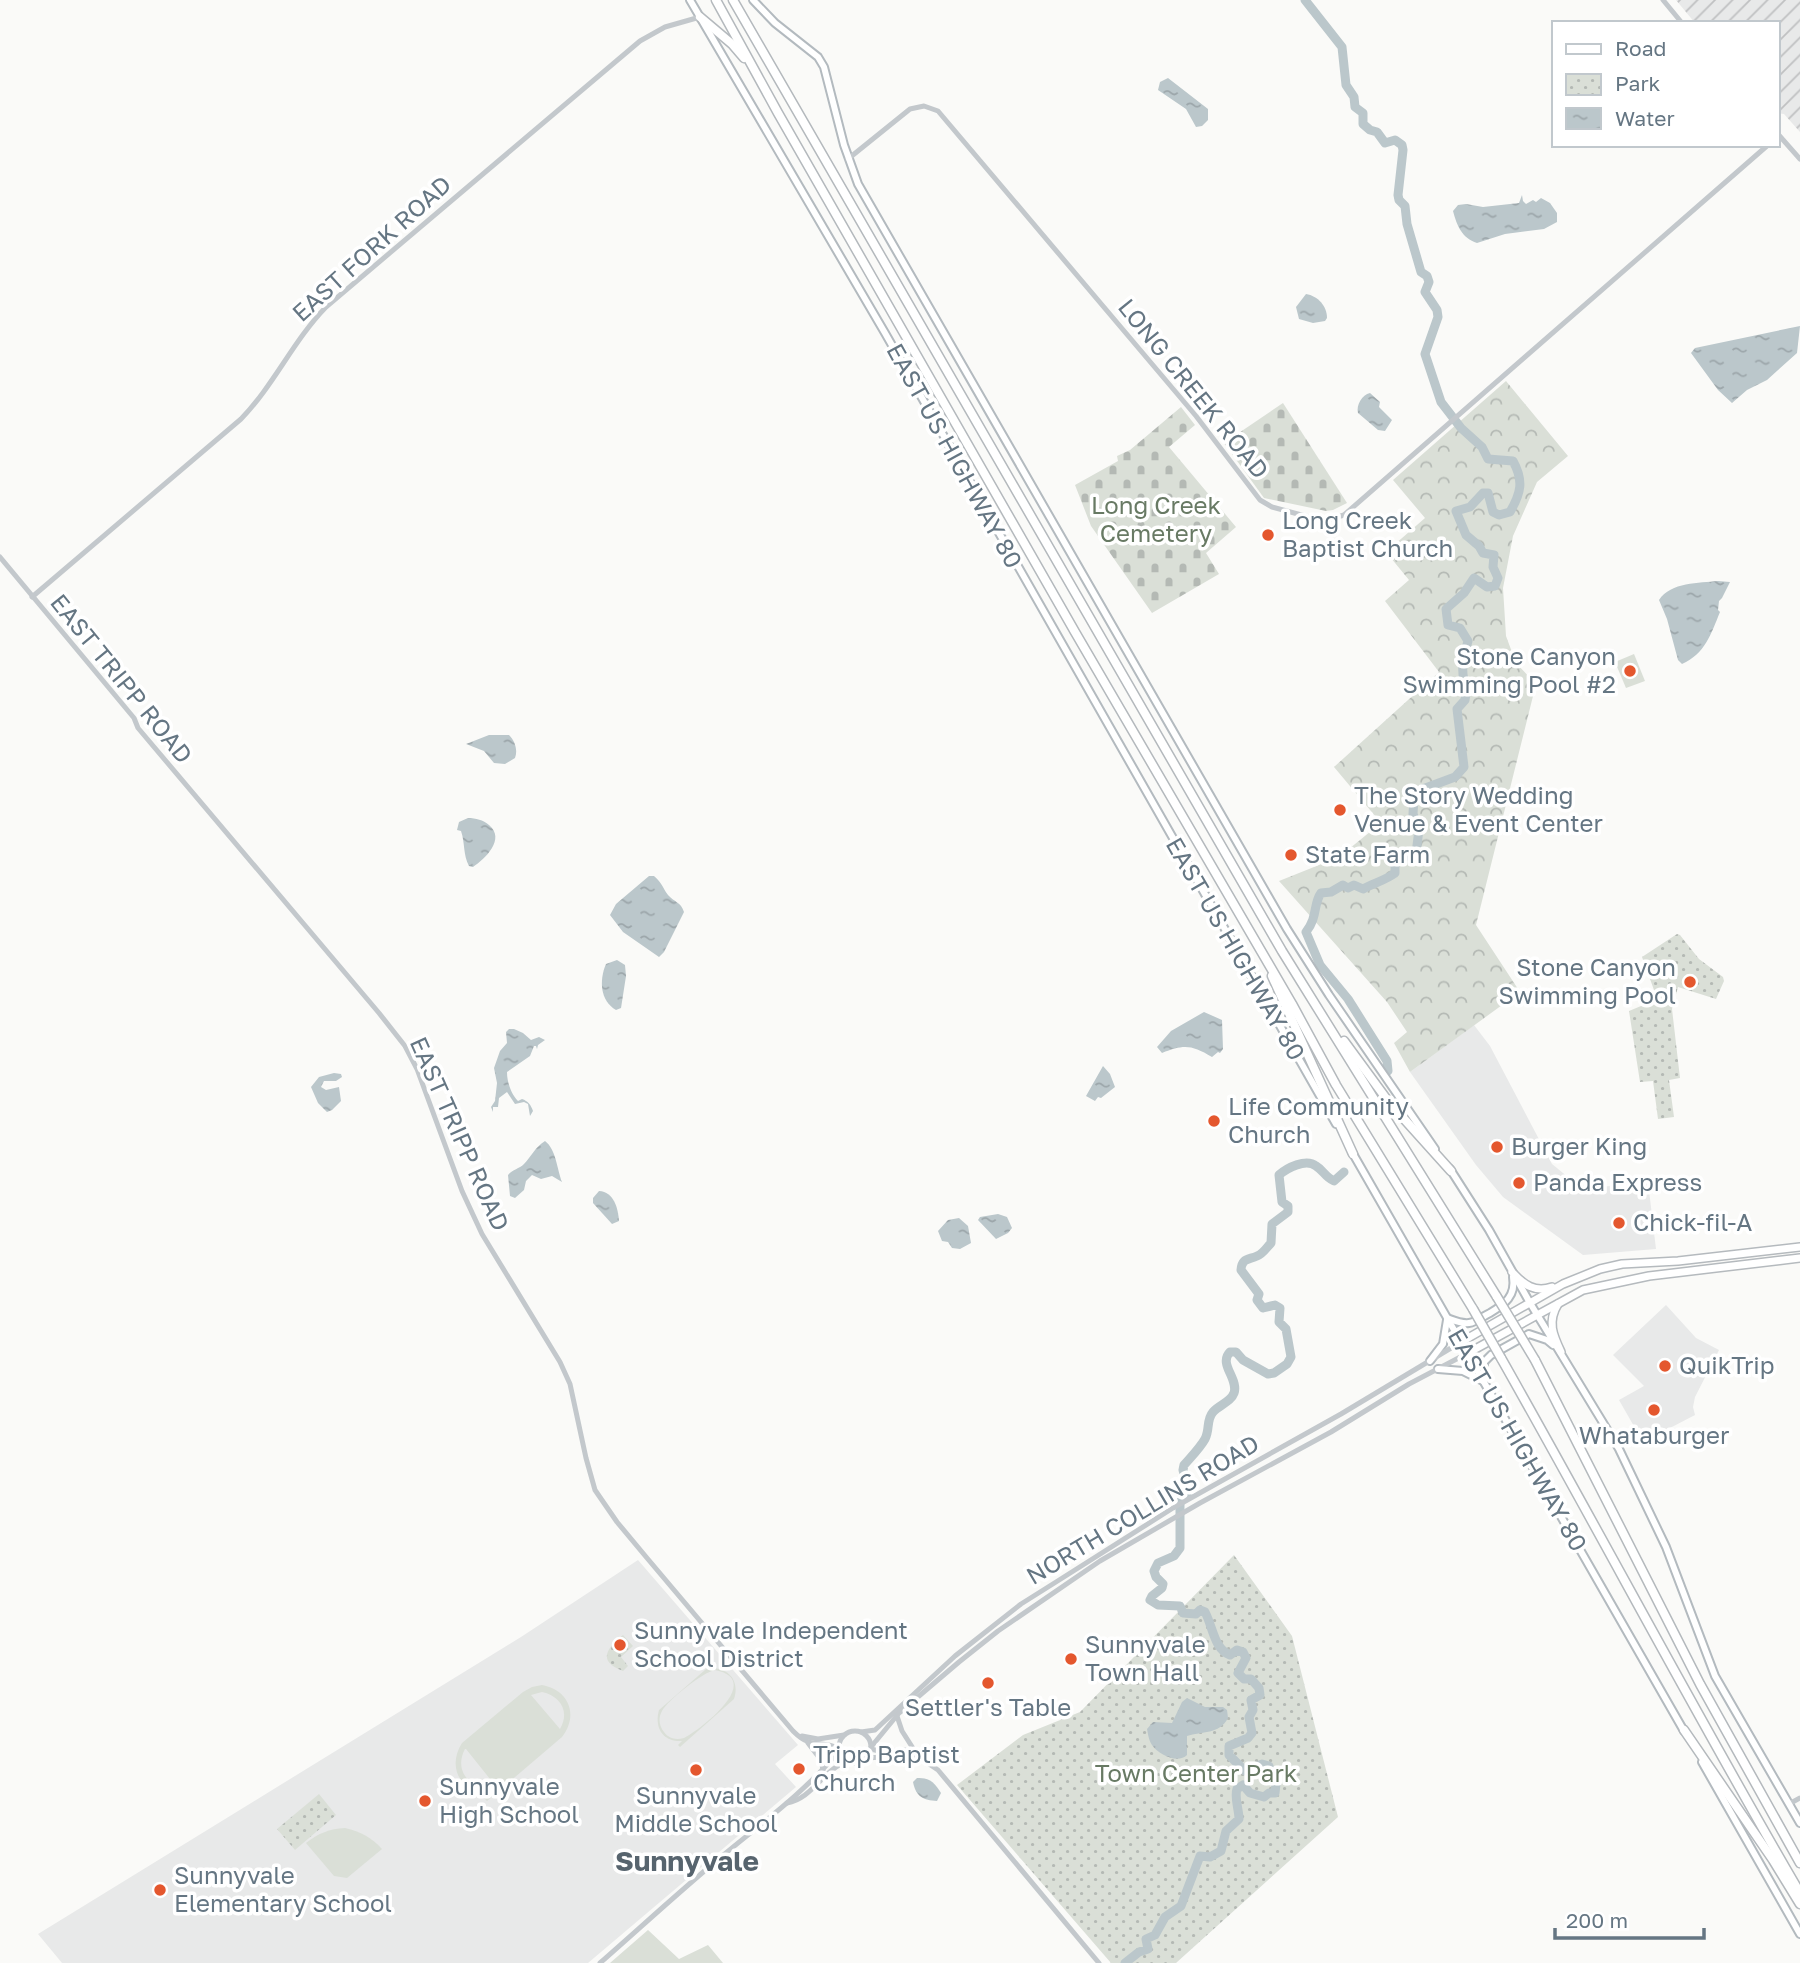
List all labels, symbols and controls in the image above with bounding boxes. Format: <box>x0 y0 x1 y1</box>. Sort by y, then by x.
legend <box>1552 21 1779 147</box>
text: Road <box>1615 35 1666 61</box>
text: Park <box>1615 70 1661 96</box>
text: Water <box>1615 105 1675 131</box>
street label: EAST FORK ROAD <box>286 169 456 327</box>
street label: LONG CREEK ROAD <box>1113 292 1275 484</box>
street label: EAST US HIGHWAY 80 <box>881 338 1029 573</box>
park label: Long Creek Cemetery <box>1091 490 1221 547</box>
place label: Long Creek Baptist Church <box>1282 505 1453 562</box>
marker: Long Creek Baptist Church <box>1260 527 1276 543</box>
street label: EAST TRIPP ROAD <box>45 588 199 768</box>
place label: Stone Canyon Swimming Pool #2 <box>1402 641 1616 698</box>
marker: Stone Canyon Swimming Pool #2 <box>1622 663 1638 679</box>
place label: The Story Wedding Venue & Event Center <box>1354 780 1603 837</box>
marker: The Story Wedding Venue & Event Center <box>1332 802 1348 818</box>
street label: EAST US HIGHWAY 80 <box>1161 832 1312 1065</box>
place label: State Farm <box>1305 839 1430 868</box>
marker: State Farm <box>1283 847 1299 863</box>
place label: Stone Canyon Swimming Pool <box>1499 952 1676 1009</box>
marker: Stone Canyon Swimming Pool <box>1682 974 1698 990</box>
street label: EAST TRIPP ROAD <box>405 1032 516 1235</box>
place label: Life Community Church <box>1228 1091 1409 1148</box>
marker: Life Community Church <box>1206 1113 1222 1129</box>
place label: Burger King <box>1511 1131 1647 1160</box>
marker: Burger King <box>1489 1139 1505 1155</box>
place label: Panda Express <box>1533 1167 1702 1196</box>
marker: Panda Express <box>1511 1175 1527 1191</box>
place label: Chick-fil-A <box>1633 1207 1752 1236</box>
marker: Chick-fil-A <box>1611 1215 1627 1231</box>
street label: EAST US HIGHWAY 80 <box>1443 1323 1594 1556</box>
place label: QuikTrip <box>1679 1350 1775 1379</box>
marker: QuikTrip <box>1657 1358 1673 1374</box>
marker: Whataburger <box>1646 1402 1662 1418</box>
place label: Whataburger <box>1579 1420 1729 1449</box>
street label: NORTH COLLINS ROAD <box>1021 1428 1264 1590</box>
place label: Sunnyvale Independent School District <box>634 1615 908 1672</box>
place label: Sunnyvale Town Hall <box>1085 1629 1206 1686</box>
marker: Sunnyvale Independent School District <box>612 1637 628 1653</box>
marker: Sunnyvale Town Hall <box>1063 1651 1079 1667</box>
marker: Settler's Table <box>980 1675 996 1691</box>
place label: Settler's Table <box>905 1692 1071 1721</box>
place label: Tripp Baptist Church <box>813 1739 960 1796</box>
park label: Town Center Park <box>1095 1758 1297 1787</box>
marker: Tripp Baptist Church <box>791 1761 807 1777</box>
marker: Sunnyvale Middle School <box>688 1762 704 1778</box>
place label: Sunnyvale High School <box>439 1771 579 1828</box>
place label: Sunnyvale Middle School <box>614 1780 778 1837</box>
marker: Sunnyvale High School <box>417 1793 433 1809</box>
district label: Sunnyvale <box>615 1844 759 1877</box>
place label: Sunnyvale Elementary School <box>174 1860 392 1917</box>
marker: Sunnyvale Elementary School <box>152 1882 168 1898</box>
scale bar <box>1555 1896 1704 1940</box>
text: 200 m <box>1566 1907 1628 1933</box>

